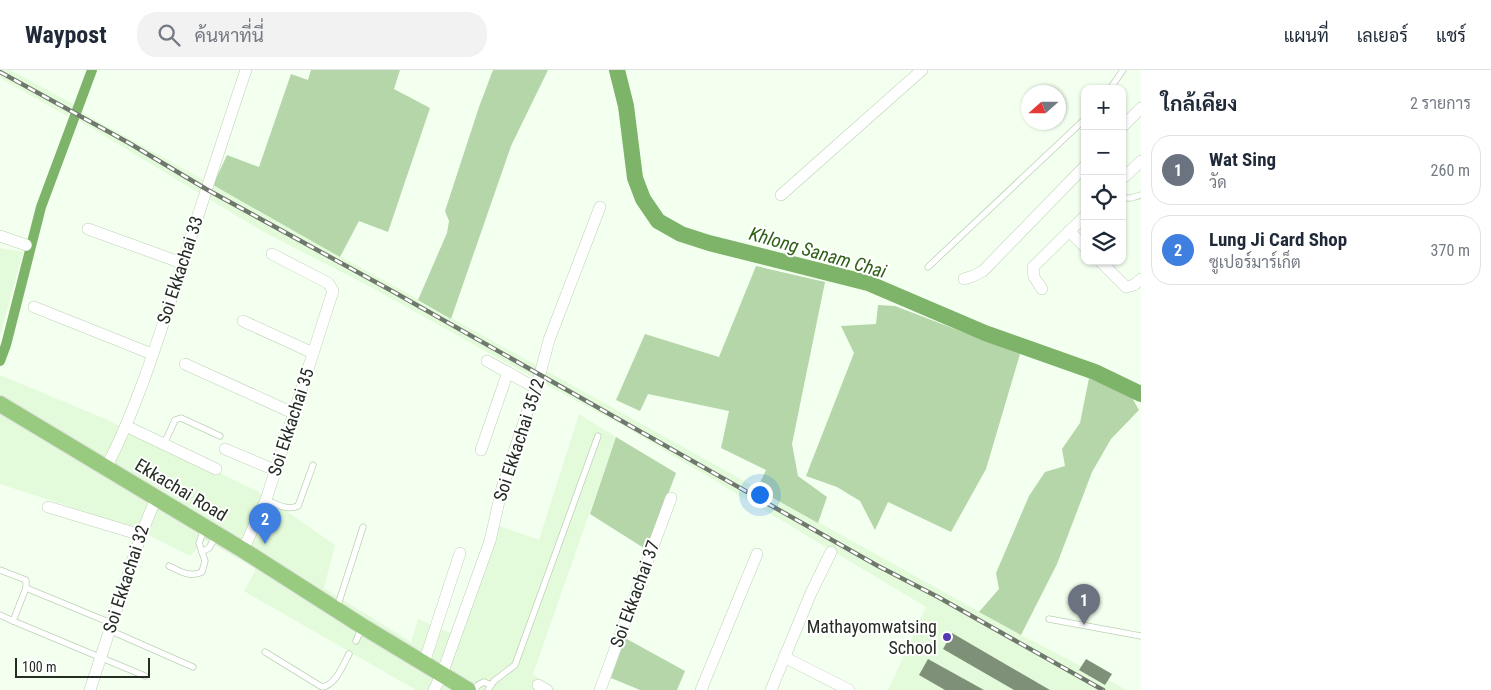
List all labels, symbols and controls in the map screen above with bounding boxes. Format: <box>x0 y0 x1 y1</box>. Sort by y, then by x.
search box <box>137 12 487 57</box>
text: Waypost <box>25 21 107 49</box>
icon: search <box>155 21 183 49</box>
text: ค้นหาที่นี่ <box>195 24 264 47</box>
text: แผนที่ <box>1284 25 1329 46</box>
text: เลเยอร์ <box>1357 25 1408 46</box>
text: แชร์ <box>1436 25 1466 46</box>
north arrow <box>1021 85 1066 130</box>
map controls <box>1081 85 1126 265</box>
button: + <box>1081 85 1126 130</box>
text: ใกล้เคียง <box>1161 92 1237 116</box>
text: 2 รายการ <box>1410 94 1471 113</box>
button: − <box>1081 130 1126 175</box>
text: Wat Sing <box>1209 148 1276 171</box>
text: 1 <box>1174 161 1182 180</box>
text: 260 m <box>1431 161 1470 180</box>
text: วัด <box>1209 173 1227 192</box>
button: locate <box>1081 175 1126 220</box>
street label: Soi Ekkachai 33 <box>152 213 207 326</box>
button: layers <box>1081 220 1126 265</box>
water label: Khlong Sanam Chai <box>747 222 890 283</box>
text: Lung Ji Card Shop <box>1209 228 1347 251</box>
text: 2 <box>1174 241 1182 260</box>
text: 370 m <box>1431 241 1470 260</box>
text: ซูเปอร์มาร์เก็ต <box>1209 253 1301 272</box>
street label: Soi Ekkachai 35 <box>263 365 318 478</box>
street label: Soi Ekkachai 35/2 <box>489 376 548 504</box>
street label: Ekkachai Road <box>131 454 231 525</box>
your location <box>747 482 773 508</box>
pin: 2 <box>249 503 281 544</box>
street label: Soi Ekkachai 32 <box>98 522 153 635</box>
street label: Soi Ekkachai 37 <box>605 537 664 650</box>
pin: 1 <box>1068 584 1100 625</box>
place label: Mathayomwatsing School <box>807 616 937 658</box>
marker: Mathayomwatsing School <box>941 631 953 643</box>
scale bar <box>15 655 150 678</box>
text: 100 m <box>22 659 57 675</box>

